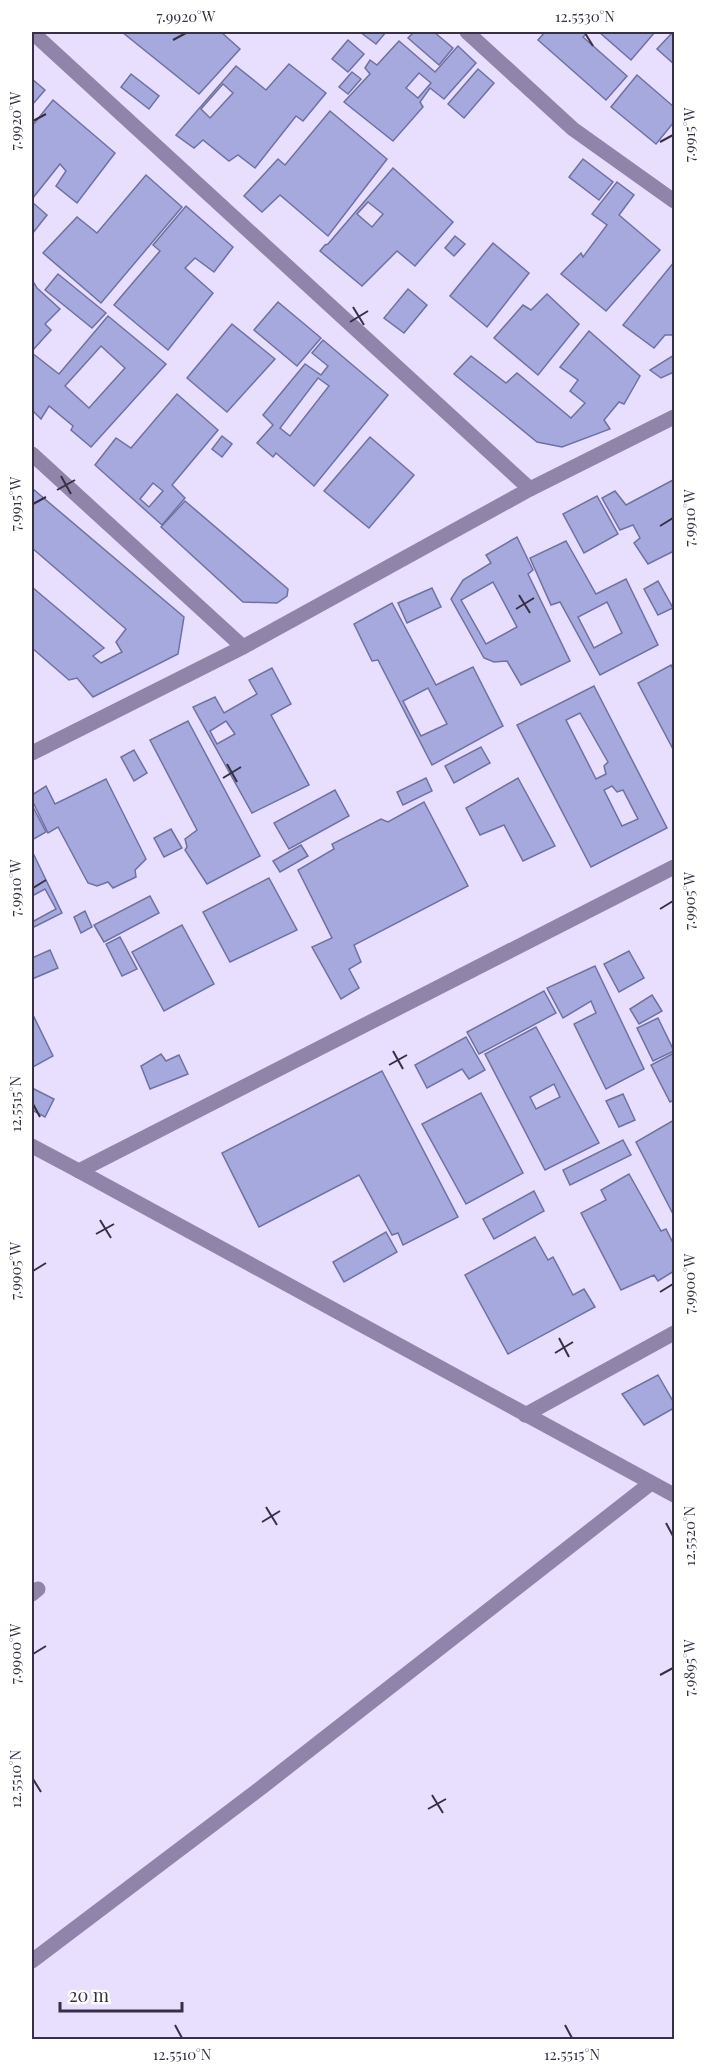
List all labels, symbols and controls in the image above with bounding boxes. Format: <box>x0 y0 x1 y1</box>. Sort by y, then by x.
text: 7.9920°W <box>157 6 216 26</box>
text: 12.5530°N <box>555 6 615 26</box>
text: 7.9920°W <box>5 91 25 150</box>
text: 7.9915°W <box>679 107 699 162</box>
text: 7.9915°W <box>5 476 25 531</box>
text: 7.9910°W <box>679 489 699 547</box>
text: 7.9910°W <box>5 859 25 917</box>
text: 7.9905°W <box>679 871 699 930</box>
text: 12.5515°N <box>5 1076 25 1132</box>
text: 7.9905°W <box>5 1241 25 1300</box>
text: 7.9900°W <box>679 1253 699 1314</box>
text: 12.5520°N <box>679 1505 699 1566</box>
text: 7.9900°W <box>5 1623 25 1684</box>
text: 7.9895°W <box>679 1639 699 1697</box>
text: 12.5510°N <box>5 1749 25 1808</box>
scale bar <box>60 1975 182 2013</box>
text: 20 m <box>69 1983 109 2007</box>
text: 12.5510°N <box>153 2044 212 2064</box>
text: 12.5515°N <box>544 2044 600 2064</box>

